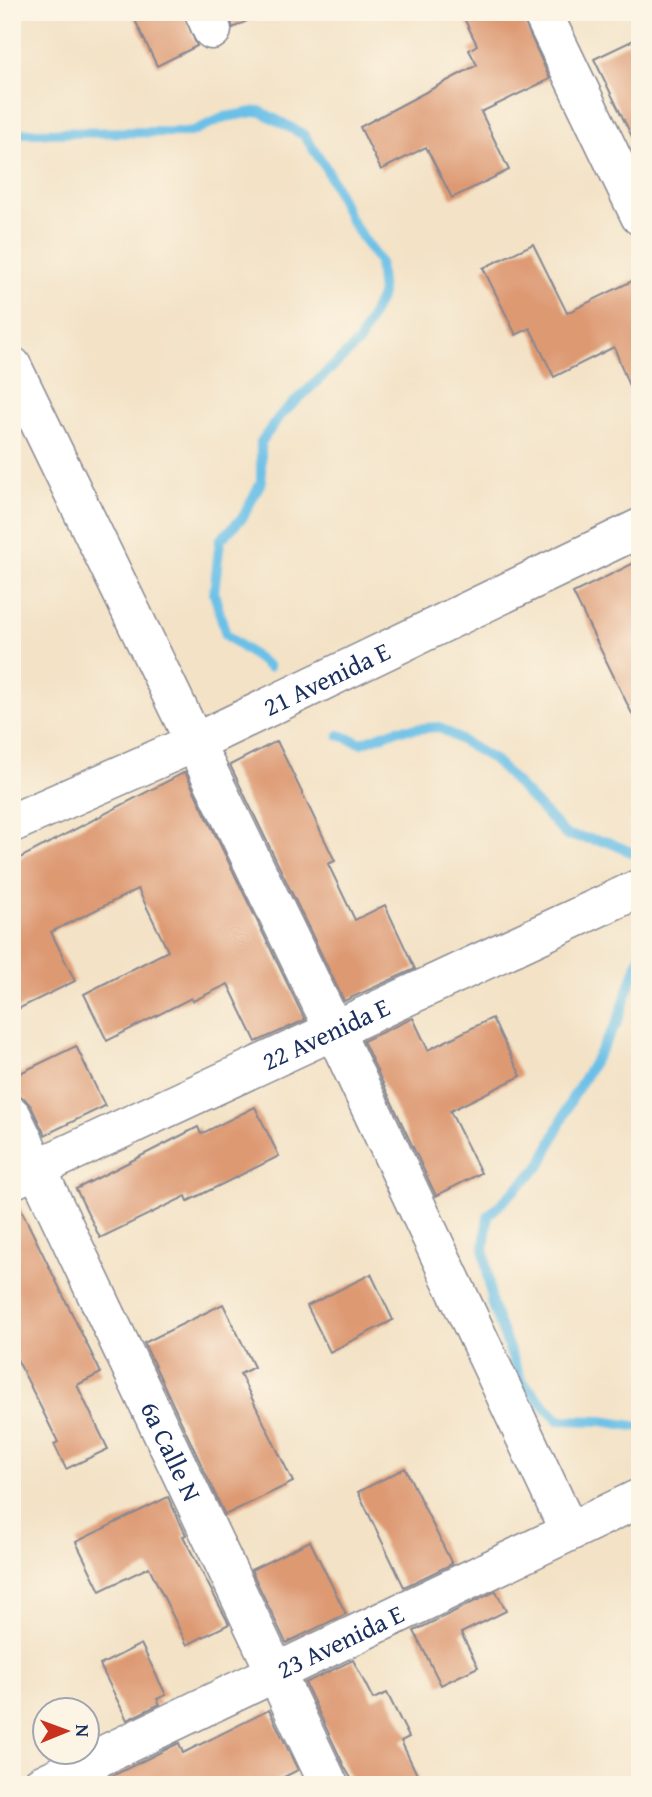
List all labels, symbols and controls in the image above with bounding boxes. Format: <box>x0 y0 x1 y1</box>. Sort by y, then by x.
street label: 21 Avenida E <box>256 631 396 726</box>
street label: 22 Avenida E <box>255 987 396 1080</box>
street label: 6a Calle N <box>131 1395 212 1508</box>
street label: 23 Avenida E <box>270 1594 410 1688</box>
north arrow <box>32 1696 102 1766</box>
text: N <box>69 1724 97 1738</box>

